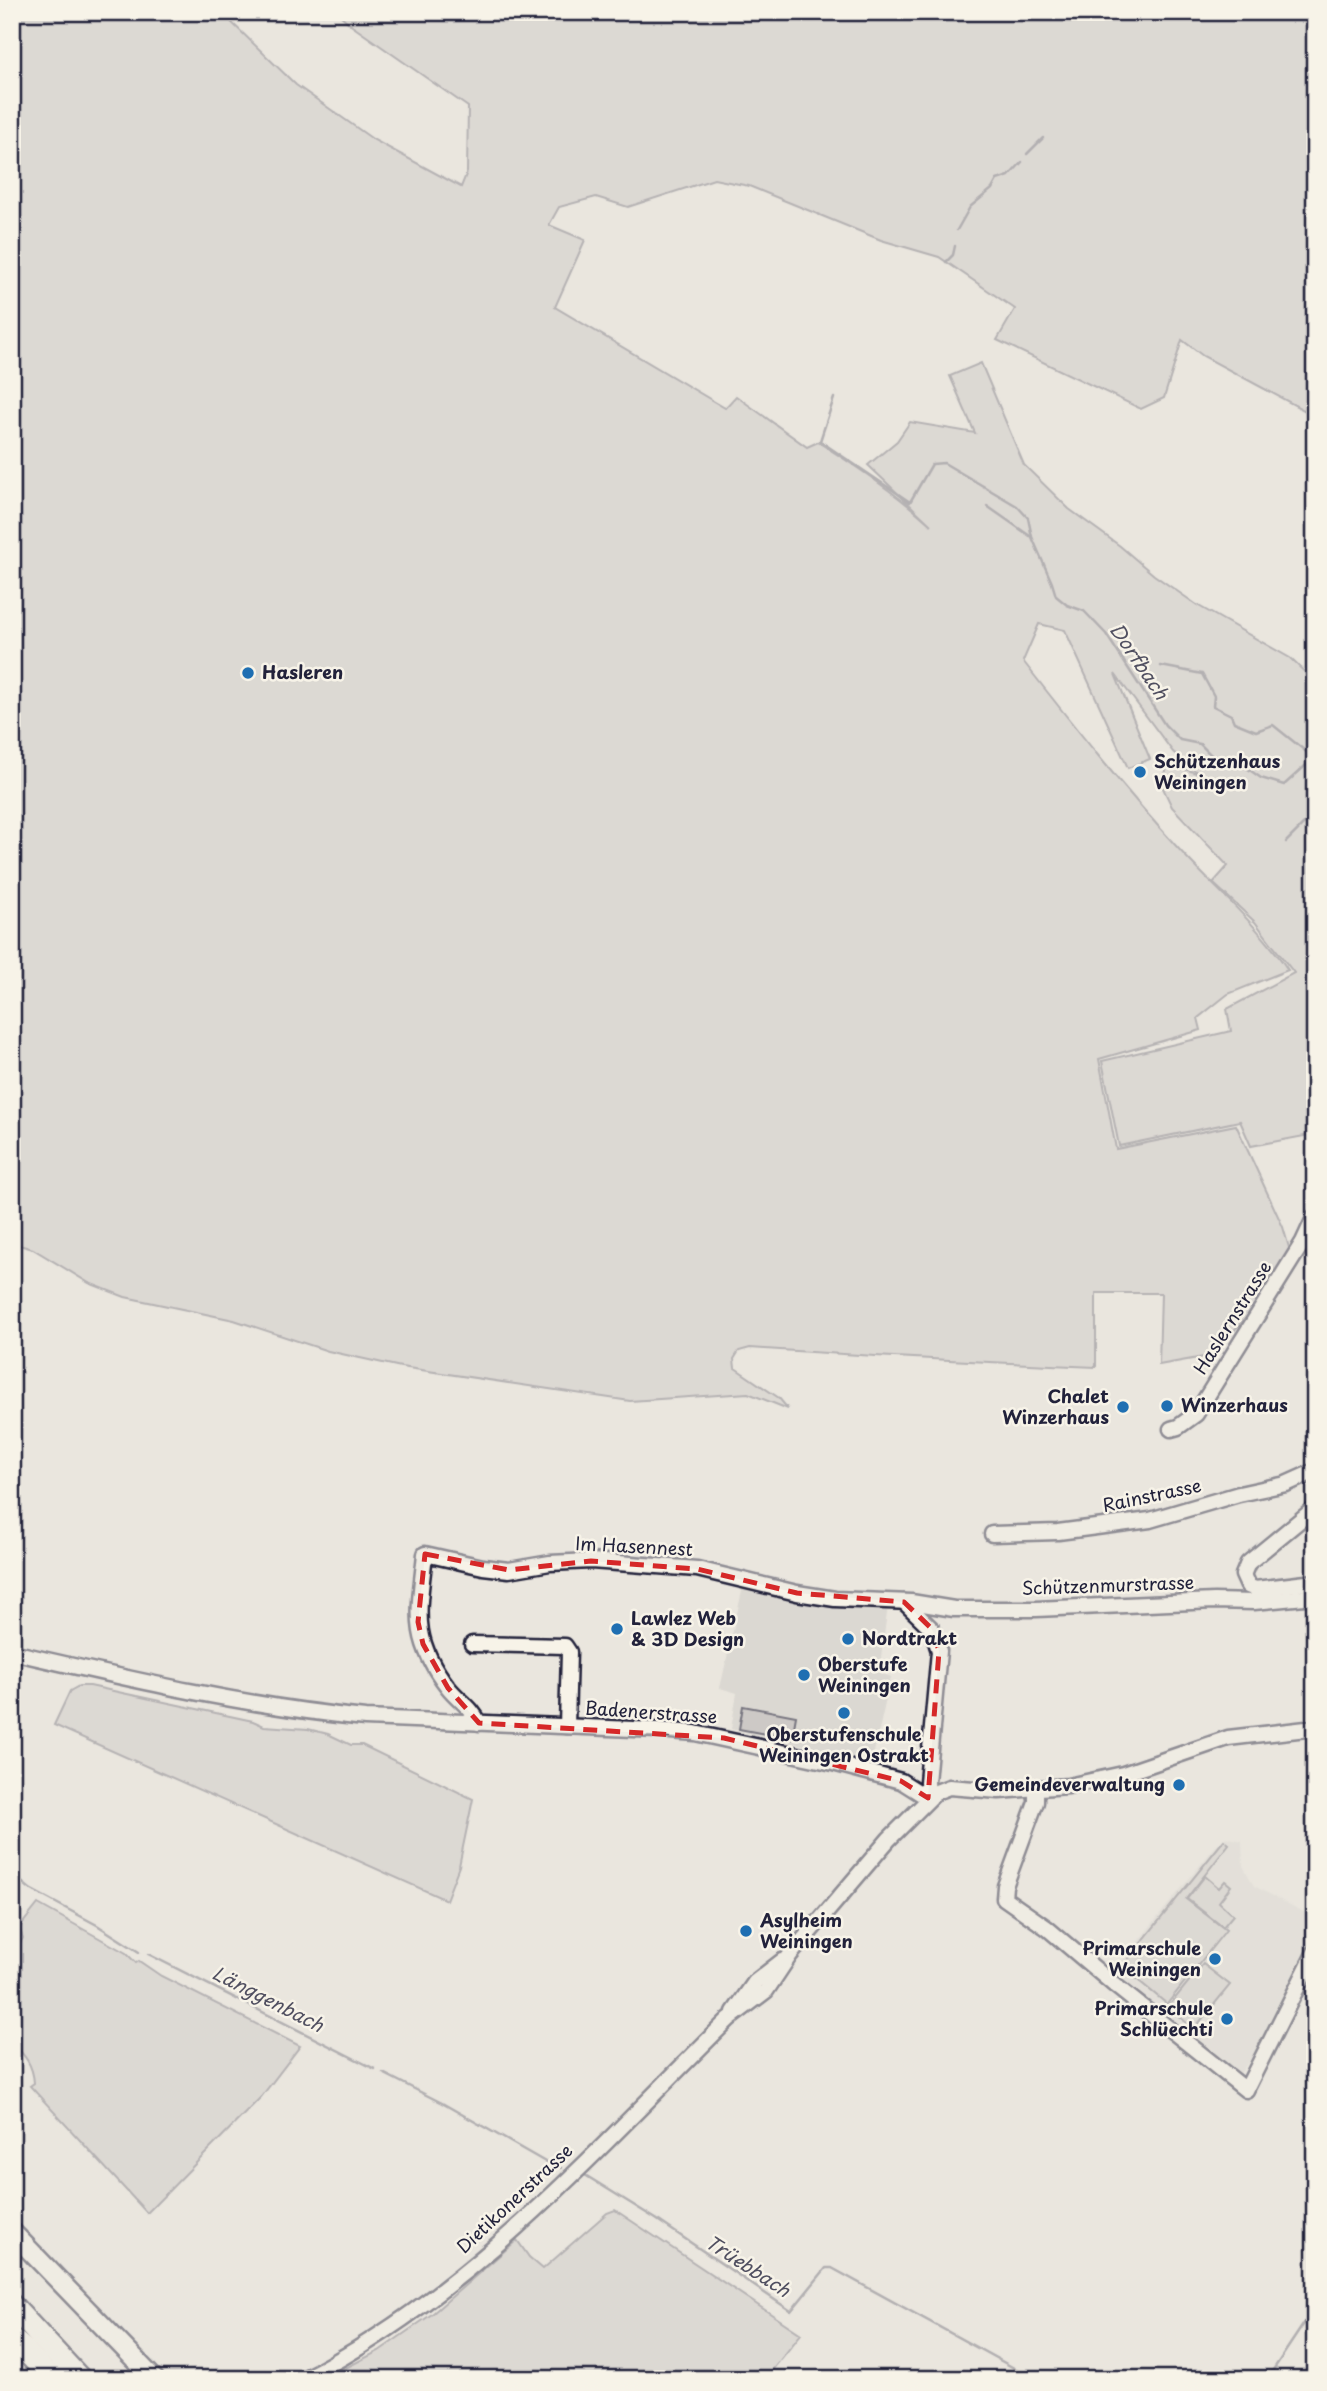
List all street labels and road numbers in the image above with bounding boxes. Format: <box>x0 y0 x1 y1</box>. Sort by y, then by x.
street label: Haslernstrasse <box>1186 1255 1277 1379</box>
street label: Rainstrasse <box>1100 1471 1204 1518</box>
street label: Im Hasennest <box>575 1529 693 1562</box>
street label: Schützenmurstrasse <box>1021 1568 1195 1601</box>
street label: Badenerstrasse <box>584 1693 718 1730</box>
street label: Dietikonerstrasse <box>450 2137 578 2259</box>

